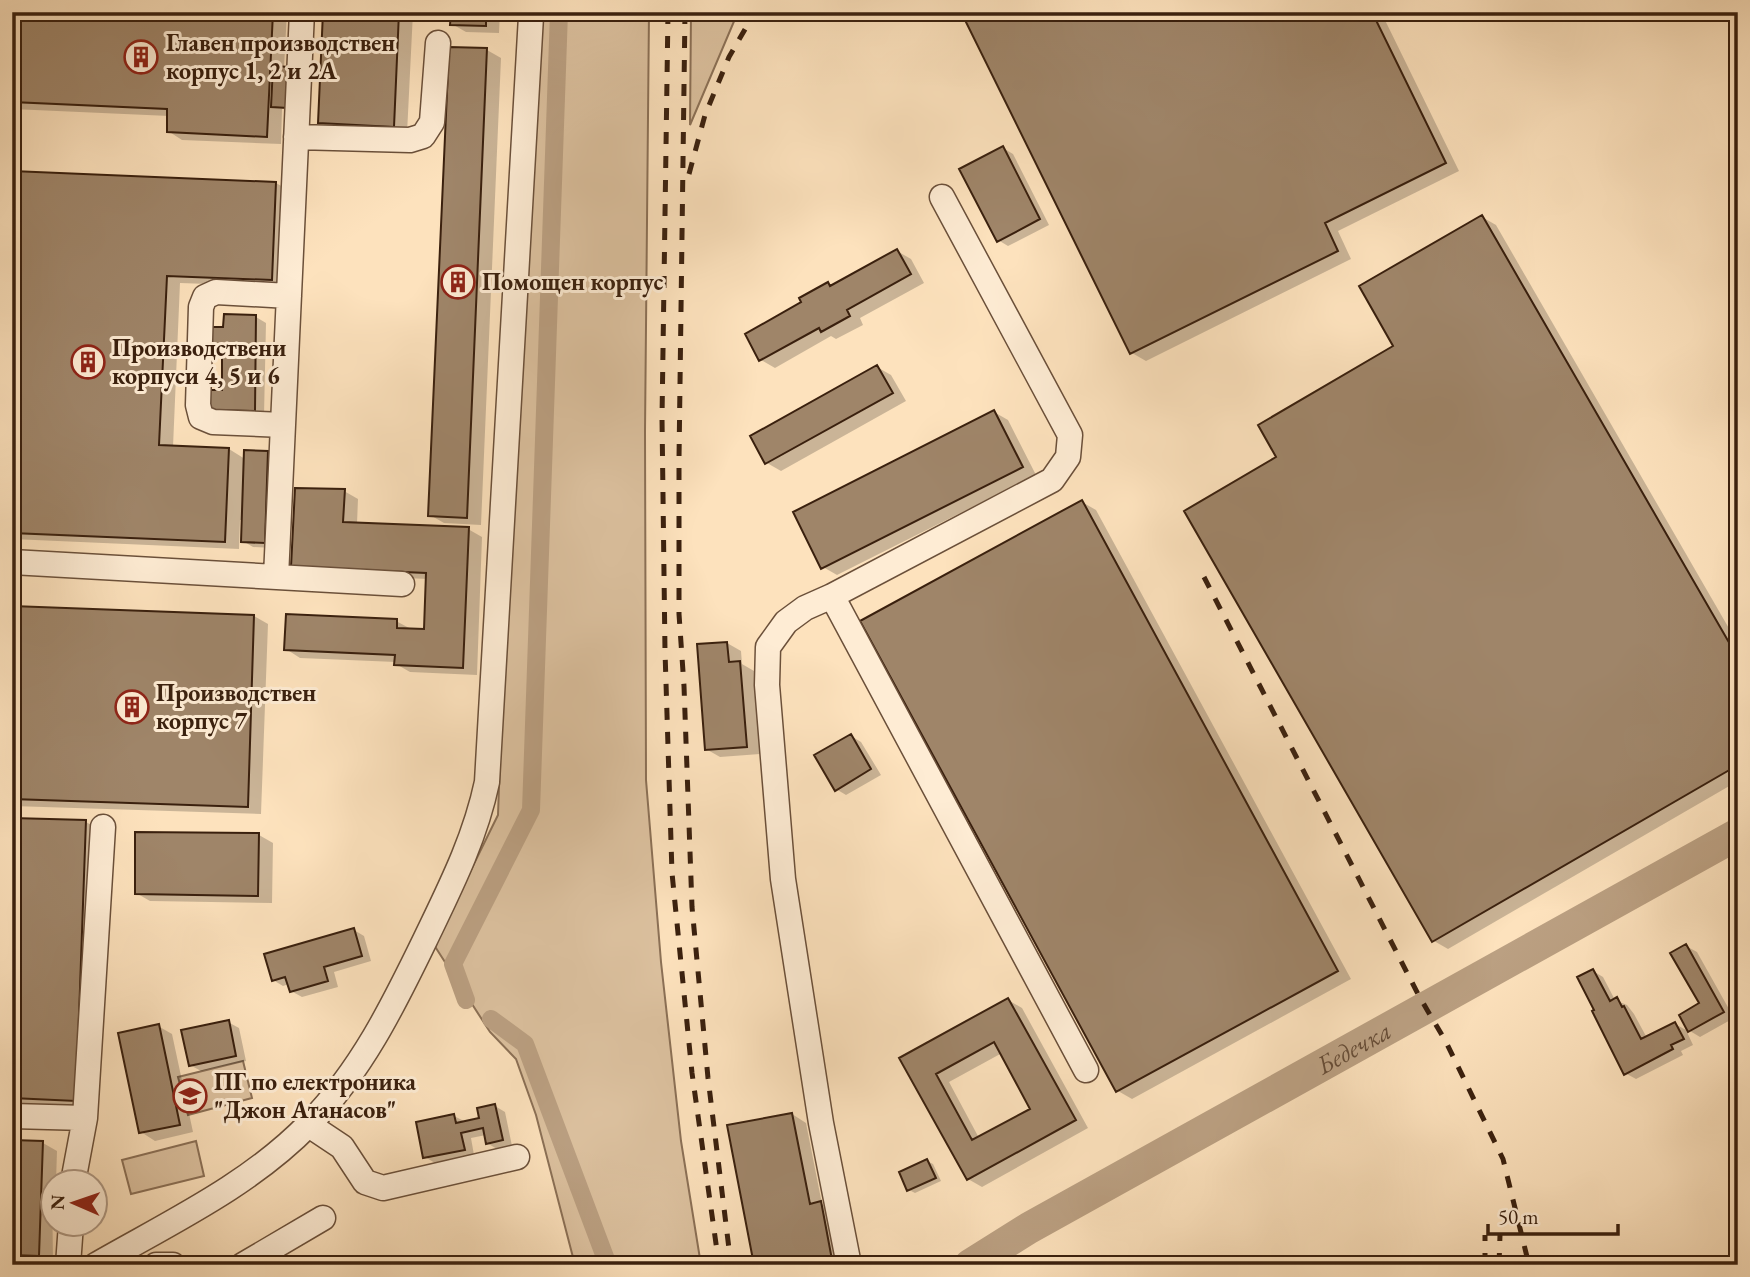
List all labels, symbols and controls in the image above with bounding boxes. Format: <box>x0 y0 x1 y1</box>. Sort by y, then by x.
place label: Главен производствен корпус 1, 2 и 2А <box>166 27 395 87</box>
building icon: Главен производствен корпус 1, 2 и 2А <box>122 38 160 76</box>
building icon: Помощен корпус <box>439 263 477 301</box>
place label: Помощен корпус <box>482 266 663 298</box>
place label: Производствени корпуси 4, 5 и 6 <box>112 332 286 392</box>
building icon: Производствени корпуси 4, 5 и 6 <box>69 343 107 381</box>
place label: Производствeн корпус 7 <box>156 677 316 737</box>
building icon: Производствeн корпус 7 <box>113 688 151 726</box>
water label: Бедечка <box>1309 1013 1397 1083</box>
place label: ПГ по електроника "Джон Атанасов" <box>214 1066 417 1125</box>
school or university icon: ПГ по електроника "Джон Атанасов" <box>171 1077 209 1115</box>
north arrow <box>38 1168 108 1238</box>
scale bar <box>1488 1193 1617 1237</box>
text: N <box>45 1194 70 1211</box>
text: 50 m <box>1498 1203 1539 1230</box>

